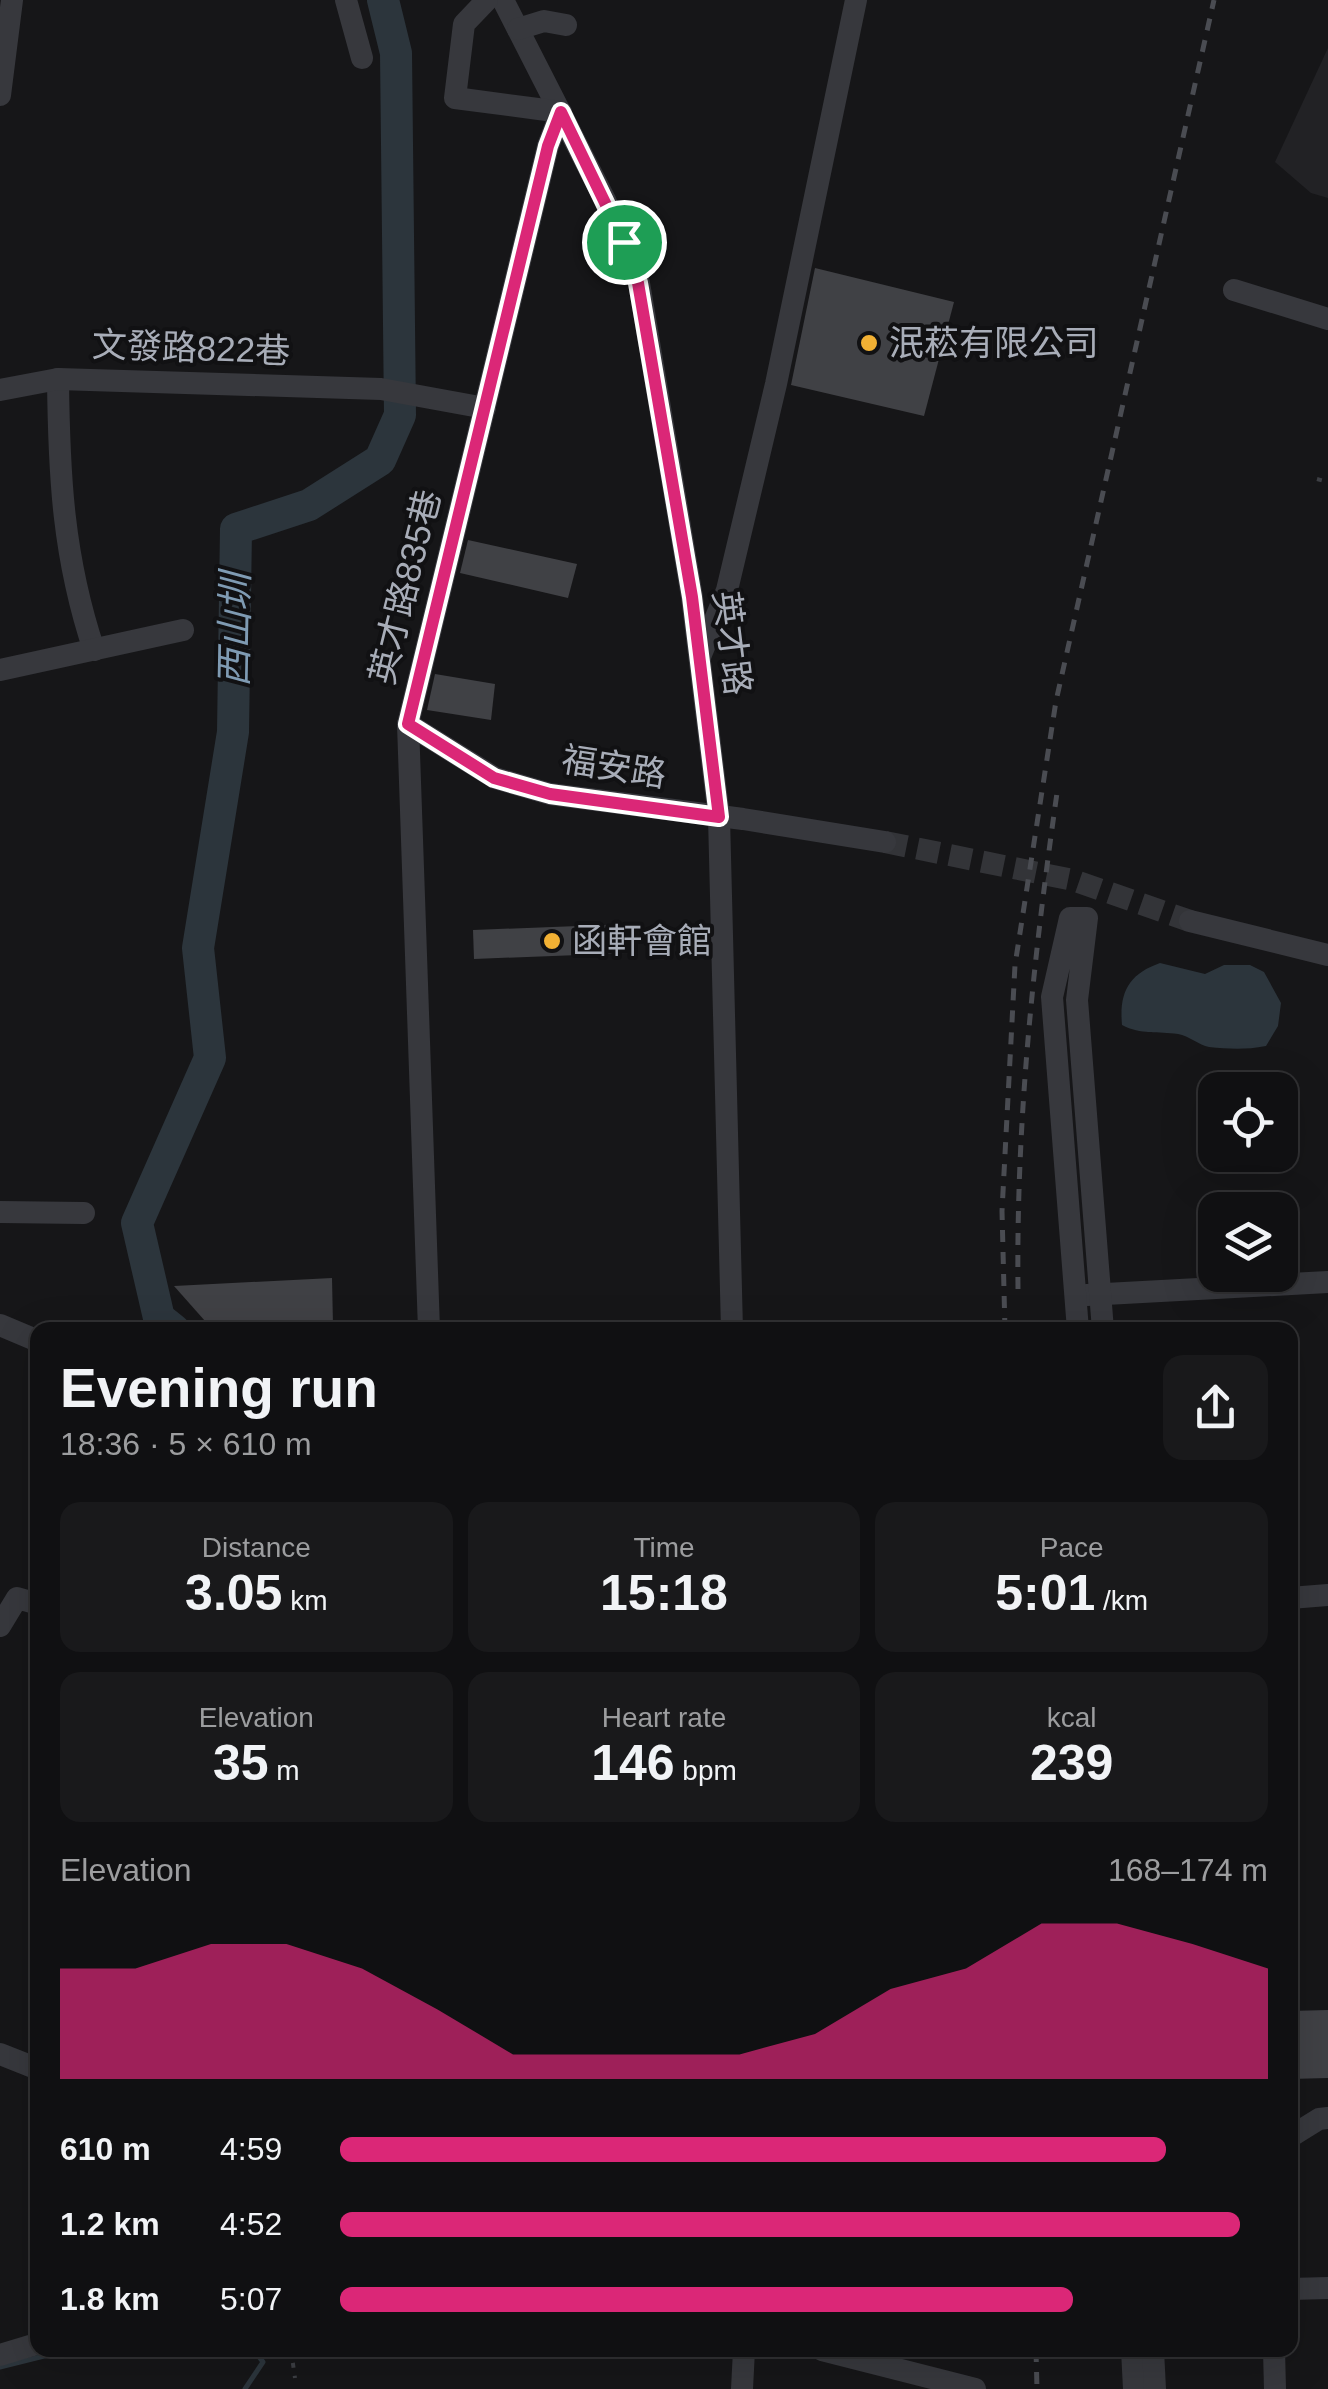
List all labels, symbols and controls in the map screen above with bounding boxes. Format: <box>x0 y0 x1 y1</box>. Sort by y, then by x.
pin <box>582 200 667 285</box>
icon: arrive <box>597 215 652 270</box>
place label: 泯菘有限公司 <box>889 323 1099 362</box>
street label: 文發路822巷 <box>91 325 291 370</box>
marker: 泯菘有限公司 <box>858 332 880 354</box>
street label: 英才路835巷 <box>362 486 447 688</box>
water label: 西山圳 <box>213 568 257 687</box>
street label: 英才路 <box>707 588 758 697</box>
street label: 福安路 <box>559 739 669 794</box>
place label: 函軒會館 <box>572 921 712 960</box>
marker: 函軒會館 <box>541 930 563 952</box>
map controls <box>1198 1072 1298 1292</box>
button: locate <box>1198 1072 1298 1172</box>
button: layers <box>1198 1192 1298 1292</box>
button: share <box>1163 1355 1268 1460</box>
text: Evening run <box>60 1357 378 1419</box>
text: 18:36 · 5 × 610 m <box>60 1426 312 1462</box>
text: Distance <box>202 1532 311 1563</box>
text: Time <box>633 1532 695 1563</box>
text: Pace <box>1040 1532 1104 1563</box>
text: 3.05 <box>185 1565 282 1621</box>
text: 15:18 <box>600 1565 728 1621</box>
text: 5:01 <box>995 1565 1095 1621</box>
text: km <box>282 1585 328 1616</box>
text: /km <box>1095 1585 1148 1616</box>
text: Elevation <box>199 1702 314 1733</box>
text: Heart rate <box>602 1702 726 1733</box>
text: kcal <box>1047 1702 1097 1733</box>
text: 35 <box>213 1735 269 1791</box>
text: 146 <box>591 1735 675 1791</box>
text: 239 <box>1030 1735 1113 1791</box>
text: m <box>269 1755 300 1786</box>
text: bpm <box>675 1755 737 1786</box>
text: Elevation <box>60 1852 192 1888</box>
text: 168–174 m <box>1108 1852 1268 1888</box>
text: 610 m <box>60 2131 151 2167</box>
text: 4:59 <box>220 2131 282 2167</box>
text: 1.2 km <box>60 2206 160 2242</box>
text: 4:52 <box>220 2206 282 2242</box>
text: 1.8 km <box>60 2281 160 2317</box>
text: 5:07 <box>220 2281 282 2317</box>

